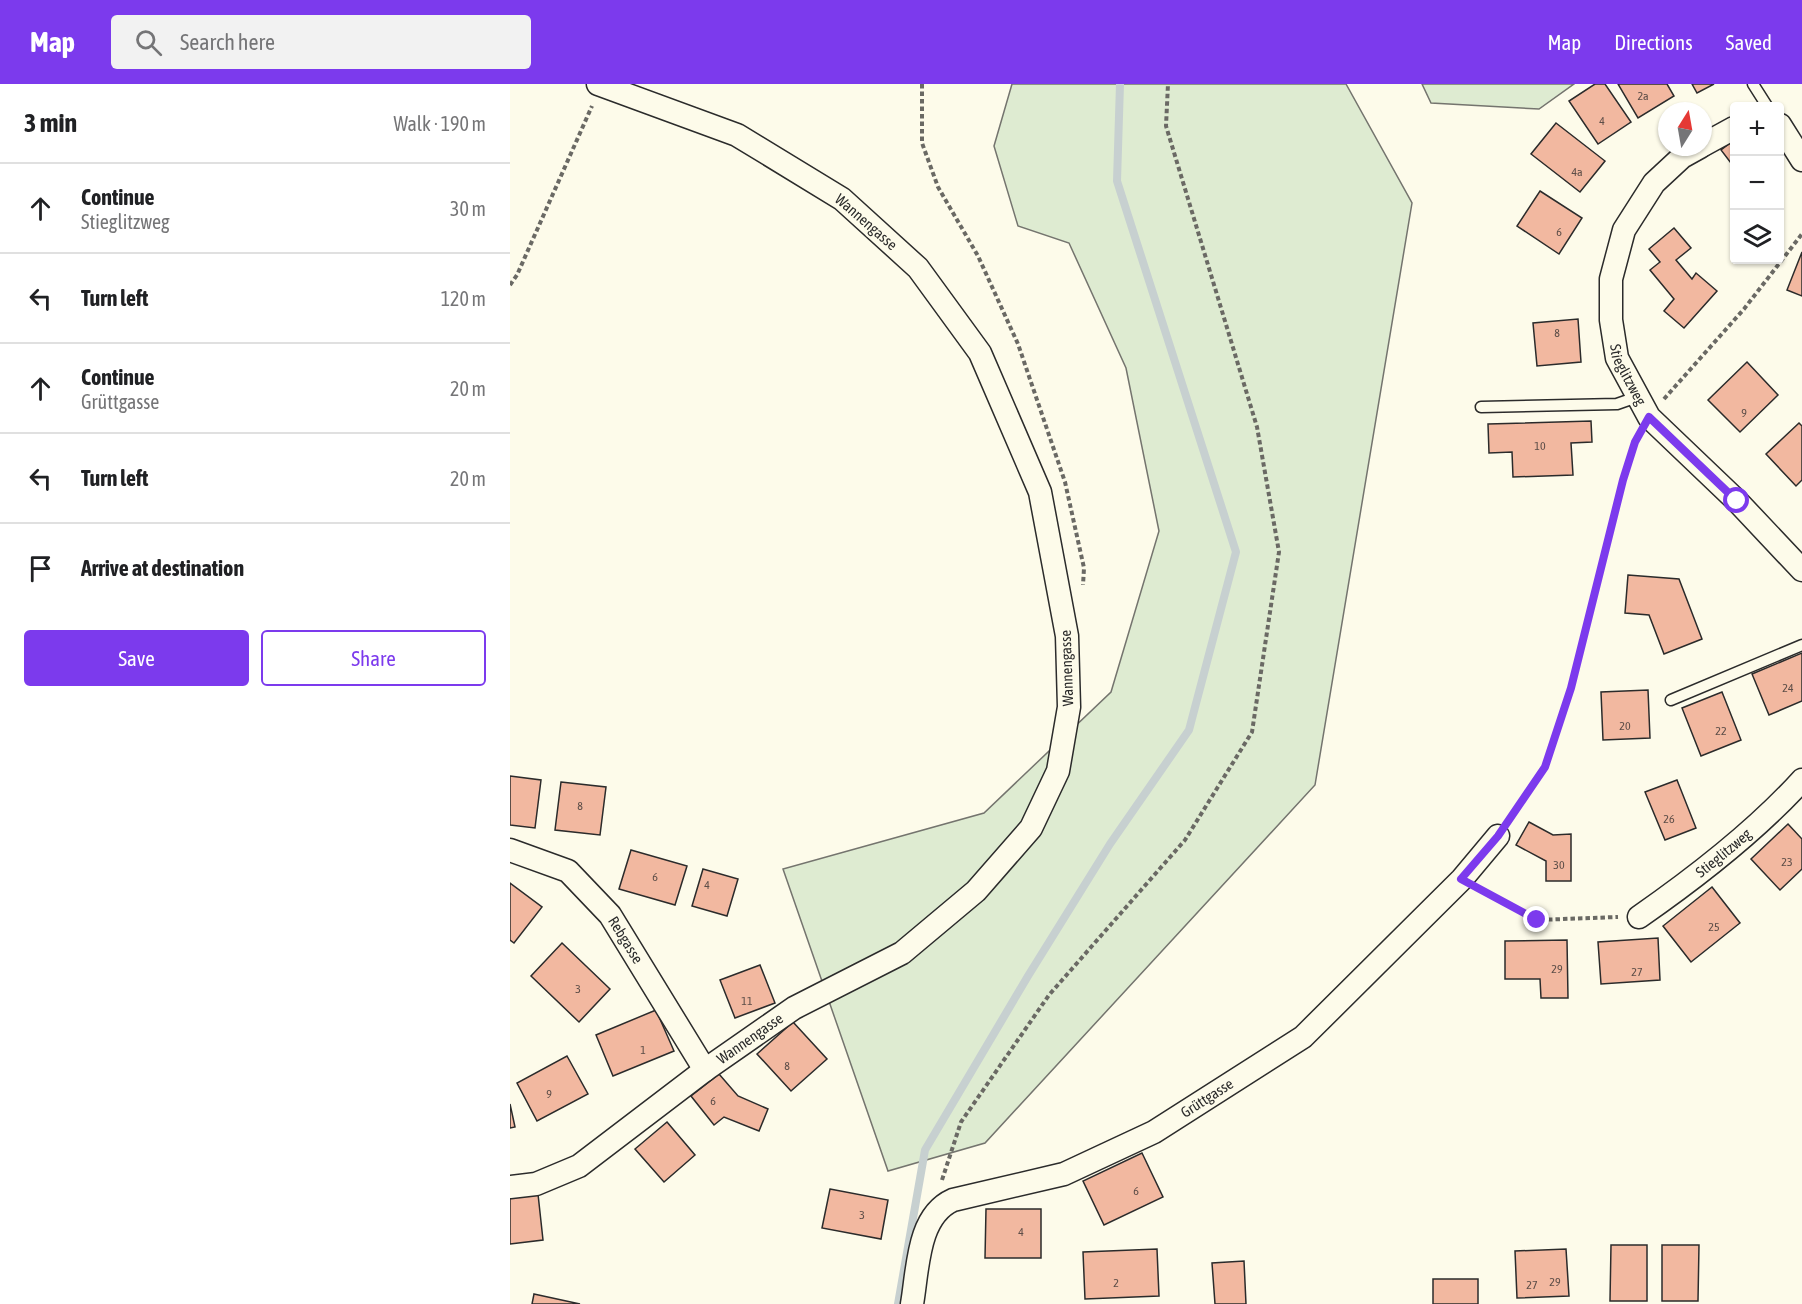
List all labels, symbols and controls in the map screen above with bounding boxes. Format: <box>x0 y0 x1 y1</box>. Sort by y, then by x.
search box <box>111 15 531 69</box>
text: Map <box>30 26 75 58</box>
icon: search <box>132 26 165 59</box>
text: Search here <box>180 29 275 55</box>
text: Map <box>1547 30 1581 54</box>
text: Directions <box>1614 30 1693 54</box>
text: Saved <box>1726 30 1772 54</box>
house number: 2a <box>1637 89 1649 103</box>
north arrow <box>1658 102 1712 156</box>
map controls <box>1730 102 1784 264</box>
button: + <box>1730 102 1784 156</box>
text: 3 min <box>24 108 77 138</box>
text: Walk · 190 m <box>394 112 486 135</box>
house number: 4 <box>1599 114 1605 128</box>
button: − <box>1730 156 1784 210</box>
house number: 4a <box>1571 165 1583 179</box>
text: Continue <box>81 184 155 210</box>
street label: Wannengasse <box>832 190 901 253</box>
icon: ahead <box>24 192 57 225</box>
text: 30 m <box>450 197 486 220</box>
text: Stieglitzweg <box>81 210 170 233</box>
button: layers <box>1730 210 1784 264</box>
house number: 6 <box>1556 225 1562 239</box>
icon: left <box>24 282 57 315</box>
text: Turn left <box>81 285 148 311</box>
text: 120 m <box>441 287 486 310</box>
house number: 8 <box>1554 326 1560 340</box>
street label: Stieglitzweg <box>1607 343 1650 409</box>
text: Continue <box>81 364 155 390</box>
icon: ahead <box>24 372 57 405</box>
text: 20 m <box>450 377 486 400</box>
text: Grüttgasse <box>81 390 159 413</box>
house number: 9 <box>1741 406 1747 420</box>
house number: 10 <box>1534 439 1546 453</box>
icon: left <box>24 462 57 495</box>
text: Turn left <box>81 465 148 491</box>
text: 20 m <box>450 467 486 490</box>
route start <box>1723 487 1749 513</box>
icon: arrive <box>24 552 57 585</box>
text: Arrive at destination <box>81 555 244 581</box>
street label: Wannengasse <box>1057 629 1076 707</box>
button: Save <box>24 630 249 686</box>
button: Share <box>261 630 486 686</box>
house number: 24 <box>1782 681 1794 695</box>
house number: 20 <box>1619 719 1631 733</box>
house number: 22 <box>1715 724 1727 738</box>
house number: 8 <box>577 799 583 813</box>
house number: 26 <box>1663 812 1675 826</box>
street label: Stieglitzweg <box>1692 825 1755 881</box>
house number: 23 <box>1781 855 1793 869</box>
house number: 30 <box>1553 858 1565 872</box>
house number: 6 <box>652 870 658 884</box>
house number: 4 <box>704 878 710 892</box>
route end <box>1523 906 1549 932</box>
street label: Rebgasse <box>605 913 647 967</box>
house number: 25 <box>1708 920 1720 934</box>
house number: 29 <box>1551 962 1563 976</box>
house number: 27 <box>1631 965 1643 979</box>
house number: 3 <box>575 982 581 996</box>
house number: 11 <box>741 994 753 1008</box>
street label: Wannengasse <box>713 1009 786 1067</box>
house number: 1 <box>640 1043 646 1057</box>
house number: 8 <box>784 1059 790 1073</box>
street label: Grüttgasse <box>1177 1075 1236 1121</box>
house number: 9 <box>546 1087 552 1101</box>
house number: 6 <box>710 1094 716 1108</box>
house number: 6 <box>1133 1184 1139 1198</box>
house number: 3 <box>859 1208 865 1222</box>
house number: 4 <box>1018 1225 1024 1239</box>
house number: 29 <box>1549 1275 1561 1289</box>
house number: 2 <box>1113 1276 1119 1290</box>
house number: 27 <box>1526 1278 1538 1292</box>

